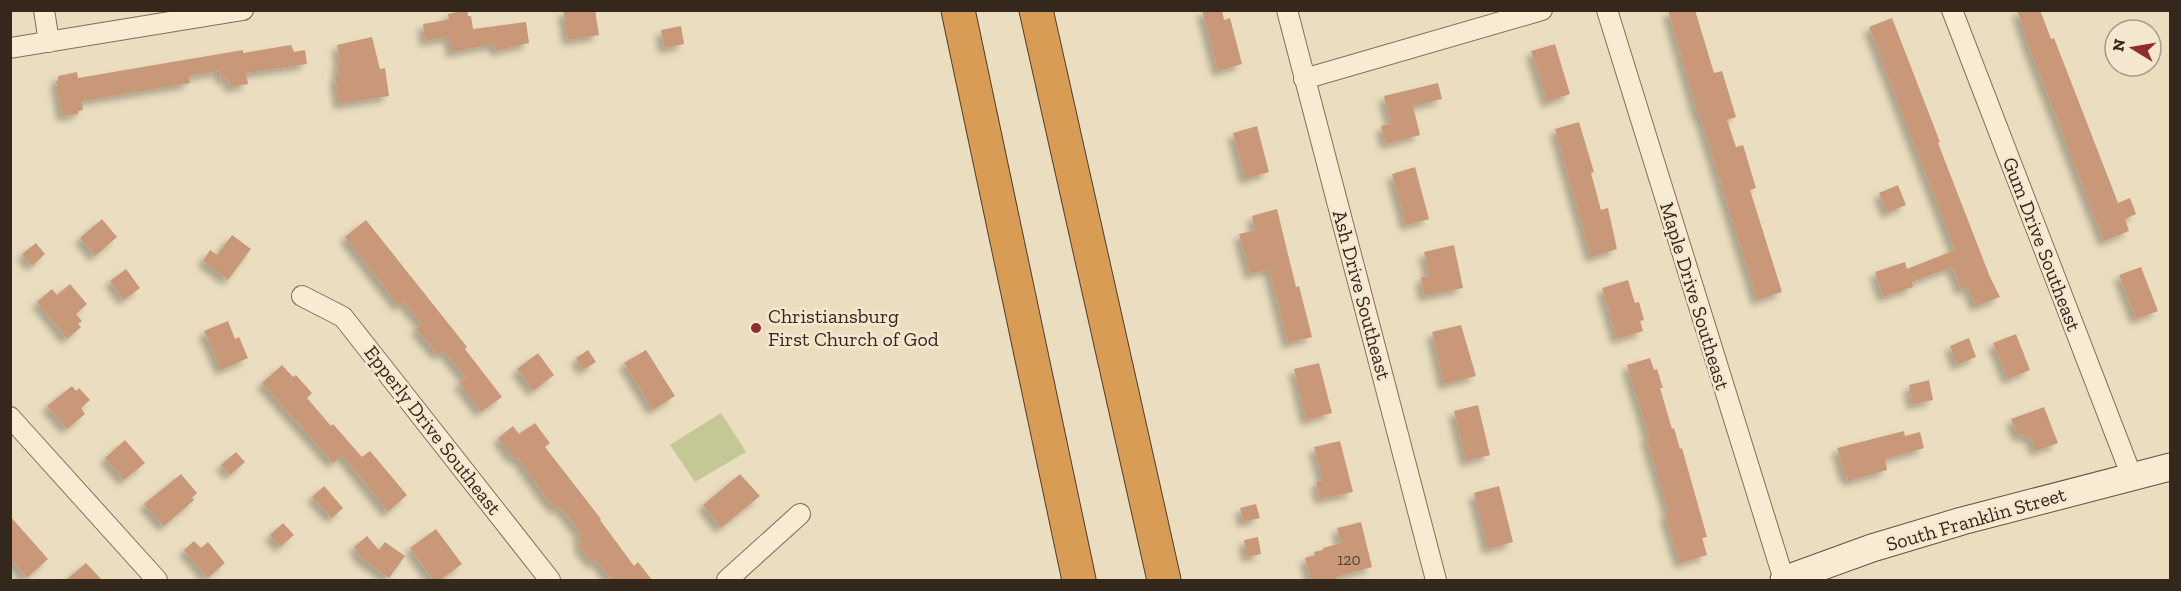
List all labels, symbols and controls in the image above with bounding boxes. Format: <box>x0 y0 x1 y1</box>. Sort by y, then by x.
north arrow <box>2103 18 2163 78</box>
text: N <box>2108 37 2129 53</box>
street label: Gum Drive Southeast <box>1998 154 2086 335</box>
street label: Maple Drive Southeast <box>1655 199 1735 393</box>
street label: Ash Drive Southeast <box>1328 207 1396 383</box>
place label: Christiansburg First Church of God <box>768 304 939 351</box>
marker: Christiansburg First Church of God <box>749 321 763 335</box>
street label: Epperly Drive Southeast <box>359 341 507 520</box>
street label: South Franklin Street <box>1883 482 2069 556</box>
house number: 120 <box>1337 550 1361 569</box>

